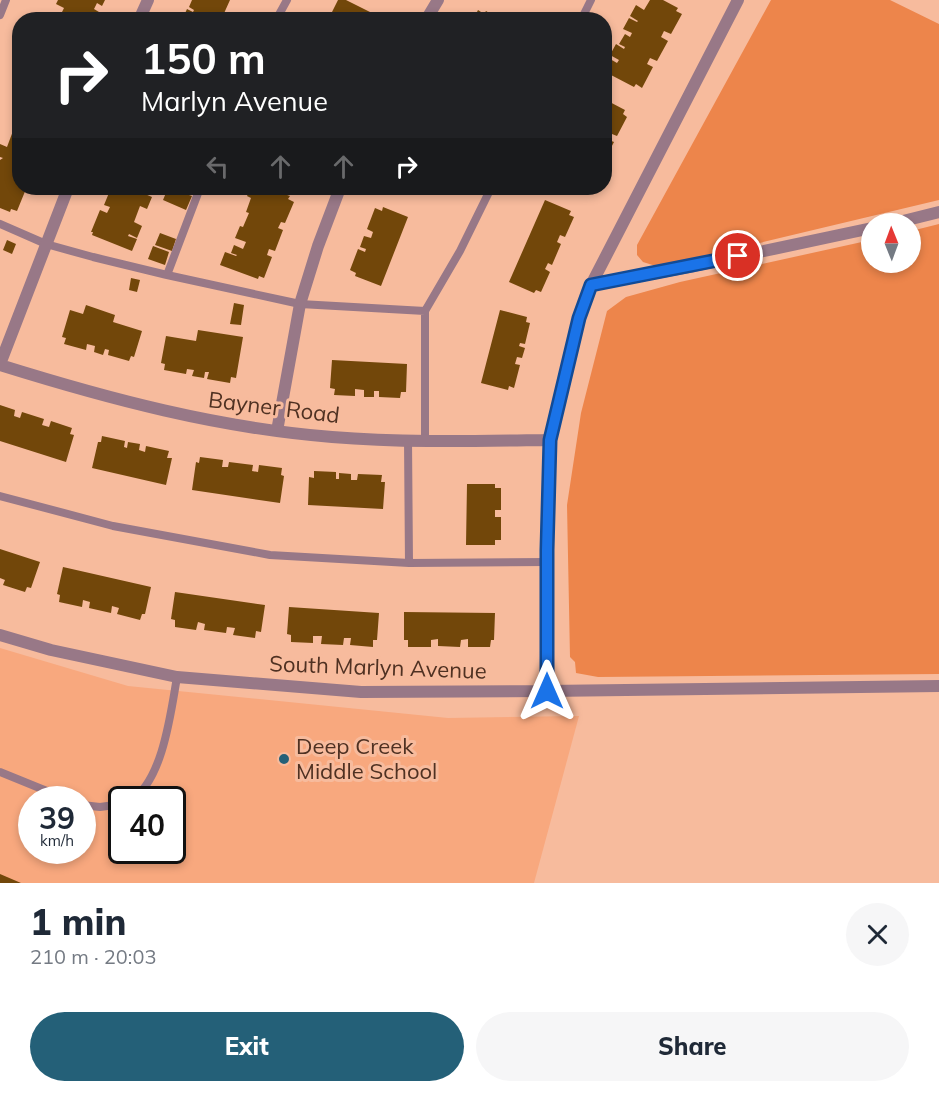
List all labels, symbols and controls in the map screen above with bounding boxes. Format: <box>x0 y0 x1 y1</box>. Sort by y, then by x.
text: 150 m <box>141 32 266 85</box>
icon: right <box>42 36 120 114</box>
text: Marlyn Avenue <box>141 84 328 118</box>
icon: left <box>201 150 234 183</box>
icon: ahead <box>264 150 297 183</box>
icon: ahead <box>327 150 360 183</box>
icon: right <box>390 150 423 183</box>
north arrow <box>861 213 921 273</box>
map controls <box>861 213 921 273</box>
pin <box>712 230 763 281</box>
icon: arrive <box>721 239 754 272</box>
street label: Bayner Road <box>207 385 341 429</box>
street label: South Marlyn Avenue <box>269 649 487 685</box>
position arrow <box>515 659 579 723</box>
place label: Deep Creek Middle School <box>296 732 437 785</box>
marker: Deep Creek Middle School <box>277 752 291 766</box>
speed limit sign: 40 <box>108 786 186 864</box>
text: 39 <box>39 799 75 837</box>
text: km/h <box>40 831 74 850</box>
text: 1 min <box>30 899 126 944</box>
button: close <box>846 903 909 966</box>
text: 210 m · 20:03 <box>30 944 156 969</box>
button: Exit <box>30 1012 464 1081</box>
button: Share <box>476 1012 909 1081</box>

